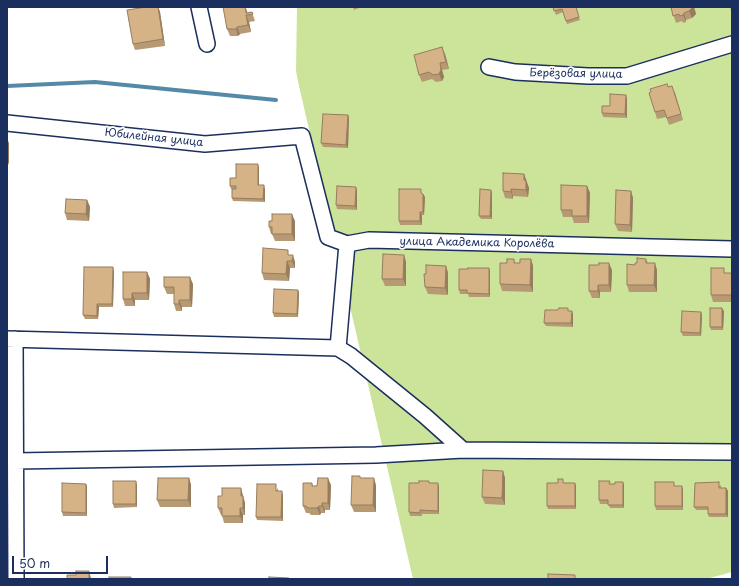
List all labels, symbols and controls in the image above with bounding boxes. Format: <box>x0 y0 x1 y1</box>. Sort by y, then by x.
street label: Берёзовая улица <box>529 67 623 81</box>
street label: Юбилейная улица <box>104 126 204 150</box>
street label: улица Академика Королёва <box>400 235 554 251</box>
scale bar <box>14 548 110 574</box>
text: 50 m <box>19 554 50 572</box>

